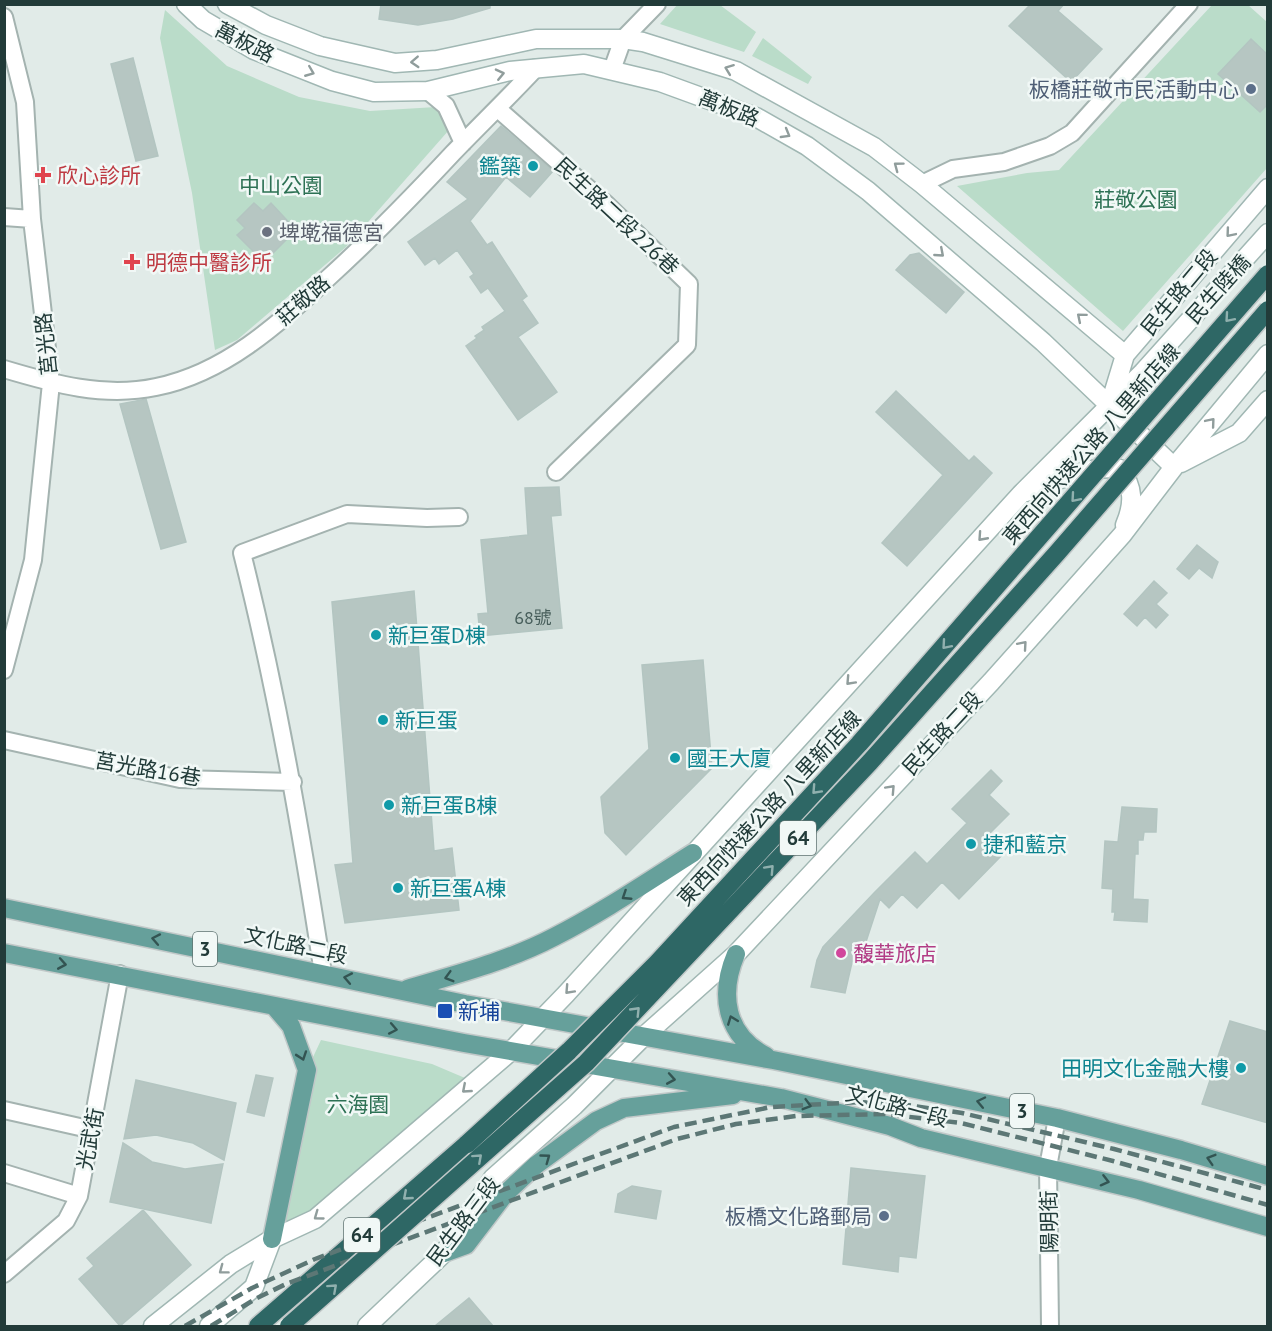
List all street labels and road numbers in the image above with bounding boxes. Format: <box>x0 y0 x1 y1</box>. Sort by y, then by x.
street label: 萬板路 <box>211 16 279 68</box>
street label: 萬板路 <box>695 84 763 132</box>
street label: 民生路二段226巷 <box>549 151 685 281</box>
street label: 民生路二段 <box>1135 243 1223 341</box>
street label: 民生陸橋 <box>1180 249 1256 329</box>
street label: 莊敬路 <box>270 269 336 331</box>
street label: 莒光路 <box>29 311 63 377</box>
street label: 東西向快速公路 八里新店線 <box>996 338 1186 550</box>
street label: 民生路二段 <box>896 685 988 781</box>
street label: 東西向快速公路 八里新店線 <box>671 705 867 911</box>
street label: 莒光路16巷 <box>93 746 203 792</box>
road number: 64 <box>780 821 816 855</box>
street label: 文化路二段 <box>242 921 350 969</box>
road number: 3 <box>193 932 217 966</box>
street label: 文化路一段 <box>843 1079 951 1133</box>
road number: 3 <box>1010 1094 1034 1128</box>
street label: 光武街 <box>71 1106 109 1172</box>
street label: 民生路三段 <box>421 1171 505 1271</box>
street label: 陽明街 <box>1035 1190 1063 1254</box>
road number: 64 <box>344 1218 380 1252</box>

